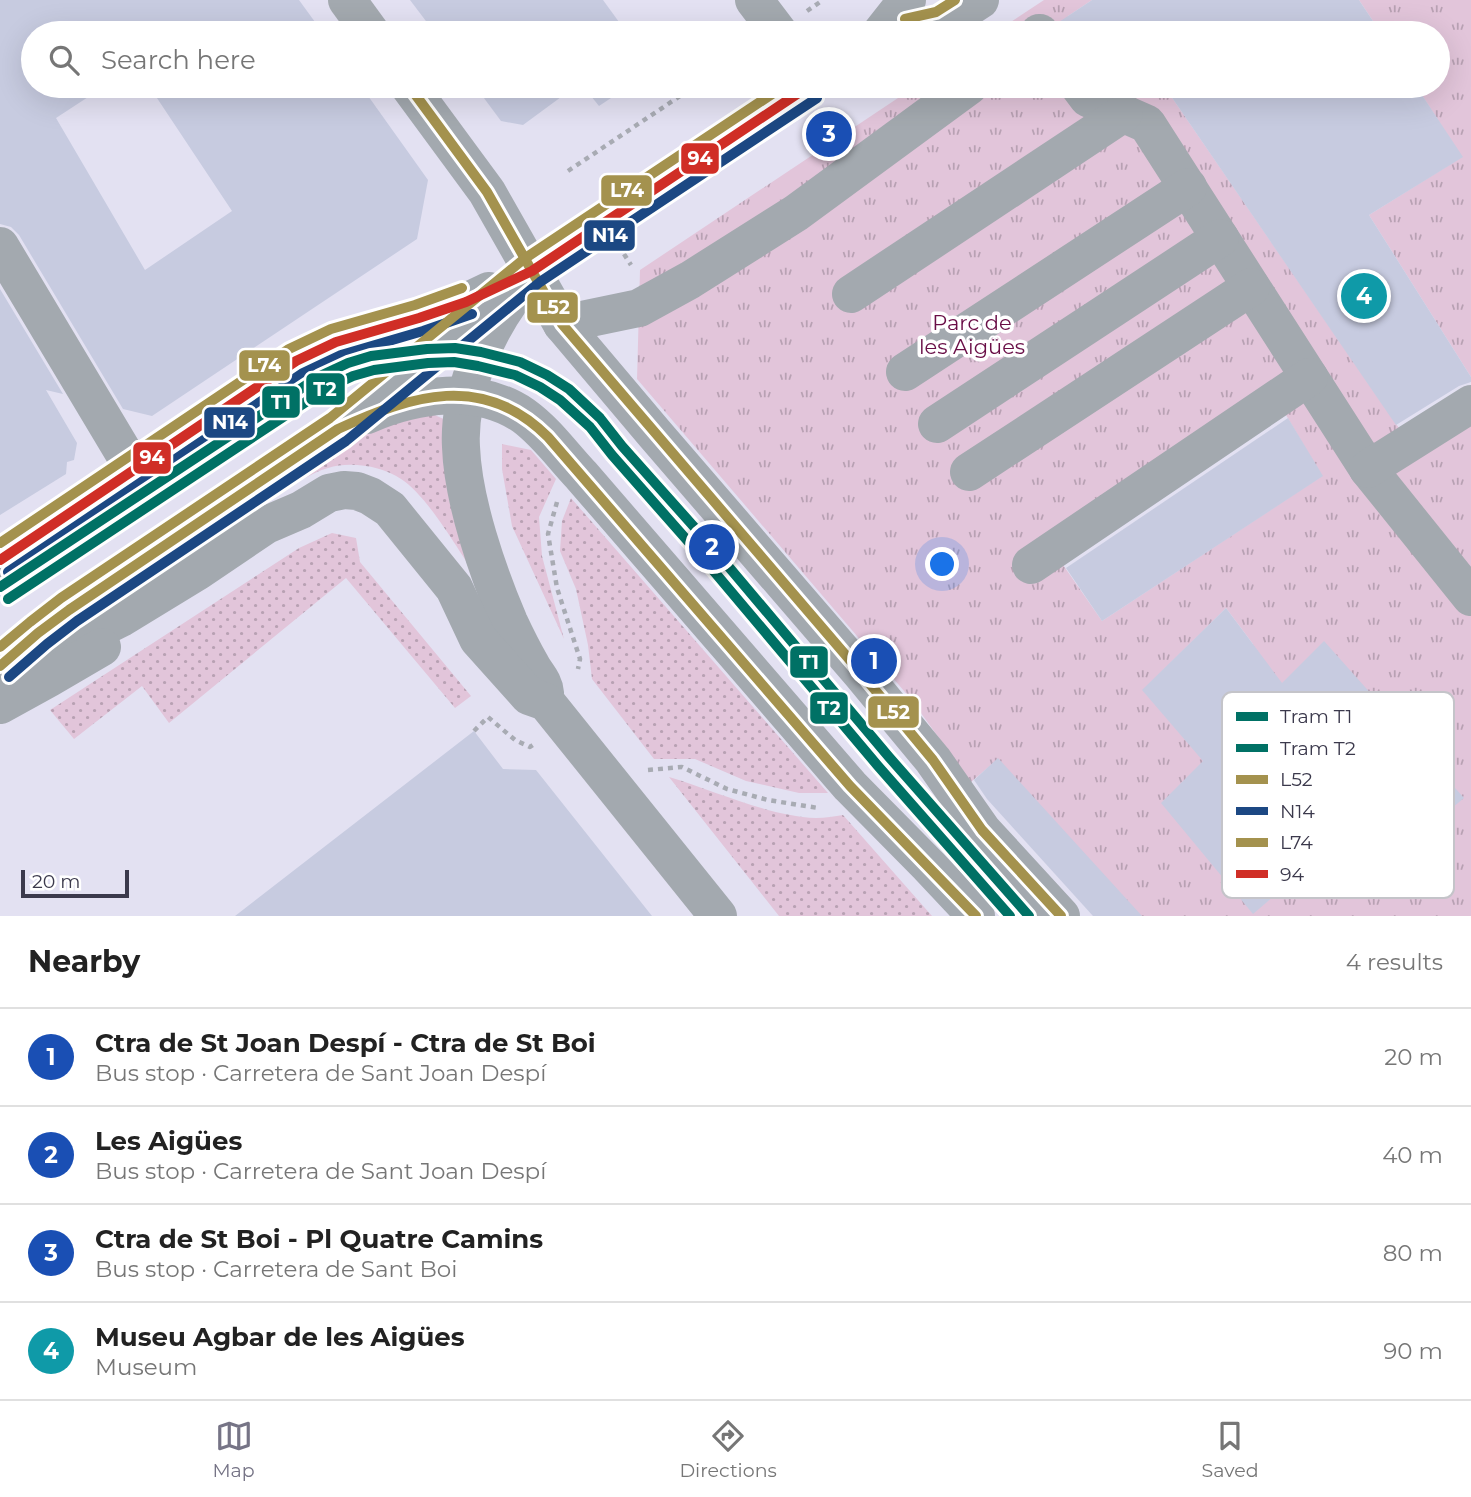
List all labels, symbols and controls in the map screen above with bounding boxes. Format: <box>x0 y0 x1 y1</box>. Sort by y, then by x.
search box <box>21 21 1450 98</box>
icon: search <box>45 41 83 79</box>
text: Search here <box>101 44 256 76</box>
pin: 3 <box>806 108 852 160</box>
line badge: 94 <box>680 142 720 175</box>
text: 94 <box>687 147 713 170</box>
line badge: L74 <box>600 174 653 207</box>
text: L74 <box>610 179 644 202</box>
line badge: N14 <box>583 219 636 252</box>
text: N14 <box>592 224 628 247</box>
pin: 4 <box>1341 270 1387 322</box>
line badge: L52 <box>526 291 579 324</box>
text: L52 <box>536 296 570 319</box>
park label: Parc de les Aigües <box>919 310 1025 359</box>
line badge: L74 <box>238 349 291 382</box>
text: L74 <box>247 354 281 377</box>
line badge: T2 <box>305 372 346 406</box>
text: T2 <box>313 378 337 401</box>
line badge: T1 <box>261 385 301 419</box>
text: T1 <box>271 391 291 414</box>
line badge: N14 <box>203 406 256 439</box>
text: N14 <box>212 411 248 434</box>
line badge: 94 <box>132 441 172 475</box>
text: 94 <box>139 446 165 469</box>
pin: 2 <box>689 521 735 573</box>
your location <box>925 547 959 581</box>
pin: 1 <box>851 635 897 687</box>
line badge: T1 <box>789 645 829 679</box>
text: T1 <box>799 651 819 674</box>
line badge: T2 <box>809 691 849 725</box>
legend <box>1222 692 1454 898</box>
line badge: L52 <box>867 695 920 729</box>
text: T2 <box>817 697 841 720</box>
text: L52 <box>876 701 910 724</box>
text: Tram T1 <box>1280 705 1352 728</box>
text: Tram T2 <box>1280 737 1356 760</box>
text: L52 <box>1280 768 1313 791</box>
text: N14 <box>1280 800 1315 823</box>
text: L74 <box>1280 831 1313 854</box>
text: 94 <box>1280 863 1305 886</box>
scale bar <box>21 867 130 899</box>
text: 20 m <box>32 870 80 893</box>
text: Nearby <box>28 943 140 980</box>
text: 4 results <box>1346 948 1443 976</box>
text: Ctra de St Joan Despí - Ctra de St Boi <box>95 1027 596 1059</box>
text: 1 <box>46 1043 56 1071</box>
text: 20 m <box>1384 1043 1443 1071</box>
text: Bus stop · Carretera de Sant Joan Despí <box>95 1059 546 1087</box>
text: Les Aigües <box>95 1125 242 1157</box>
text: 2 <box>44 1141 58 1169</box>
text: 40 m <box>1382 1141 1443 1169</box>
text: Bus stop · Carretera de Sant Joan Despí <box>95 1157 546 1185</box>
text: Ctra de St Boi - Pl Quatre Camins <box>95 1223 543 1255</box>
text: 3 <box>44 1239 58 1267</box>
text: 80 m <box>1383 1239 1443 1267</box>
text: Bus stop · Carretera de Sant Boi <box>95 1255 457 1283</box>
text: Museu Agbar de les Aigües <box>95 1321 465 1353</box>
text: 4 <box>43 1337 59 1365</box>
text: 90 m <box>1383 1337 1443 1365</box>
text: Museum <box>95 1353 197 1381</box>
tab: Map <box>212 1417 255 1482</box>
tab: Directions <box>679 1417 777 1482</box>
tab: Saved <box>1202 1417 1259 1482</box>

